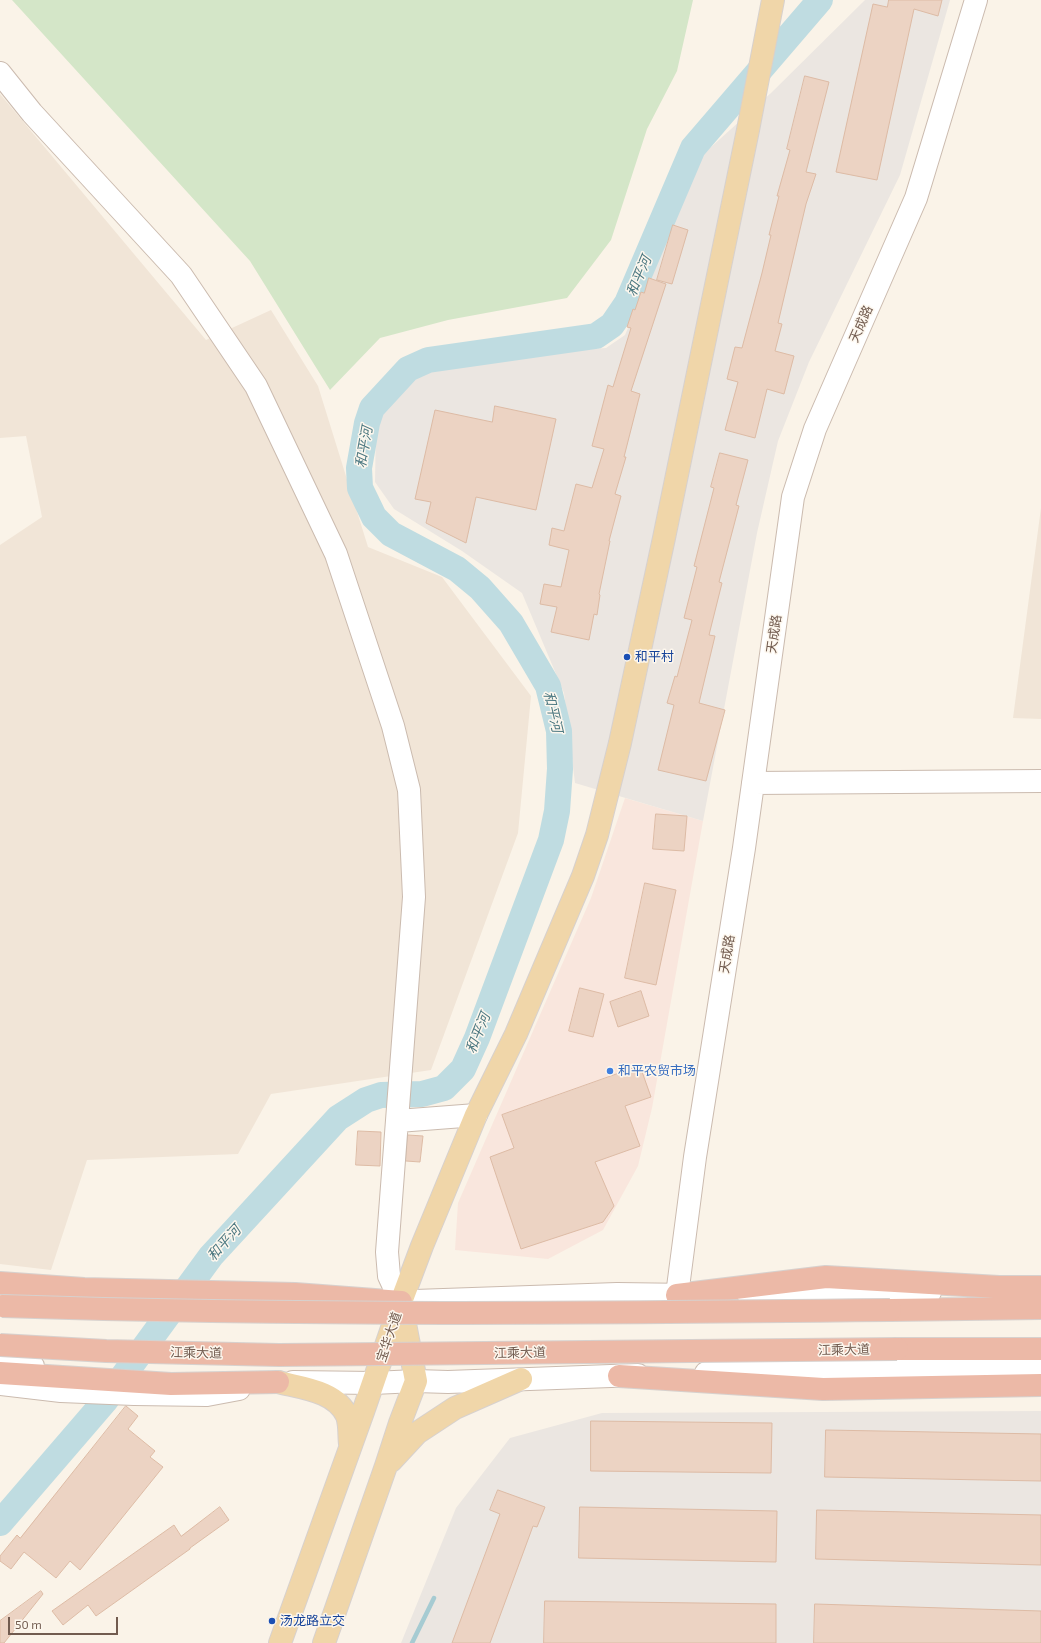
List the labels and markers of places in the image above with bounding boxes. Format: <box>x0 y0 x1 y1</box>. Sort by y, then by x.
place label: 和平村 <box>635 649 674 665</box>
marker: 和平村 <box>622 652 632 662</box>
place label: 和平农贸市场 <box>618 1063 696 1079</box>
marker: 和平农贸市场 <box>605 1066 615 1076</box>
place label: 汤龙路立交 <box>280 1613 345 1629</box>
marker: 汤龙路立交 <box>267 1616 277 1626</box>

